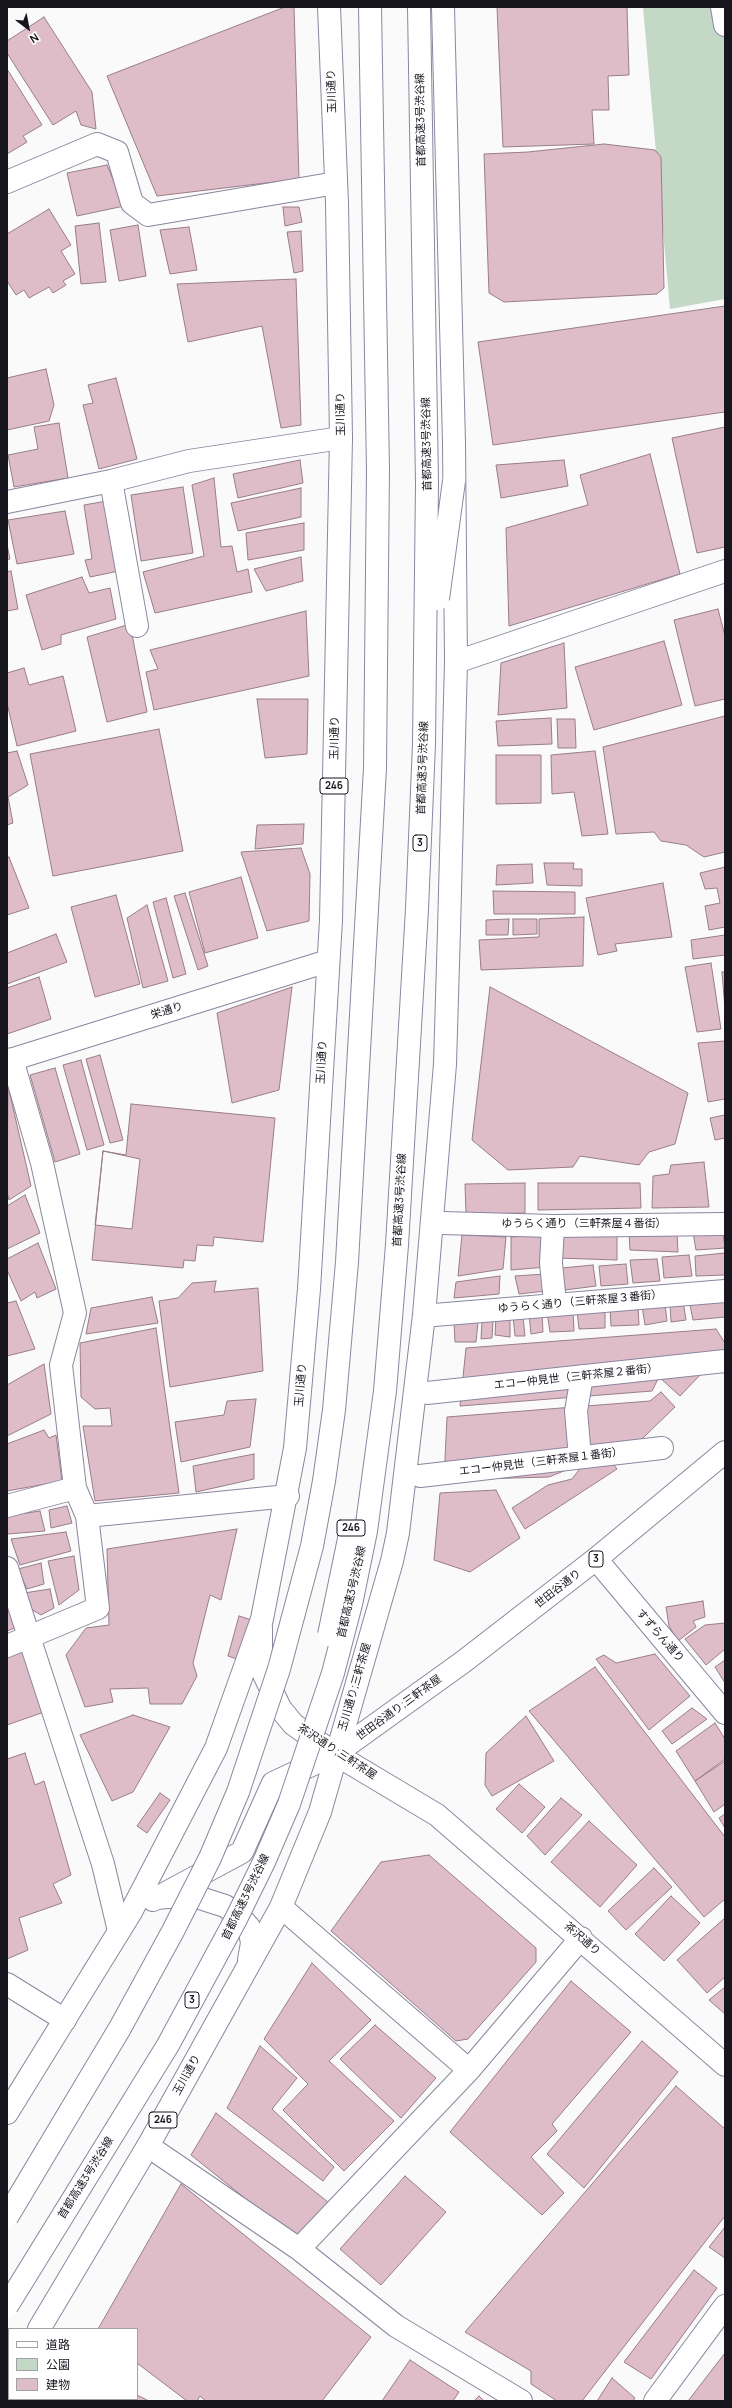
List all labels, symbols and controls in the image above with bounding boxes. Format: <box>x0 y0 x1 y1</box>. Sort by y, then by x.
north arrow <box>8 8 48 48</box>
text: N <box>27 30 42 47</box>
street label: 玉川通り <box>325 69 339 113</box>
street label: 首都高速3号渋谷線 <box>414 73 428 167</box>
street label: 玉川通り <box>334 392 348 436</box>
street label: 首都高速3号渋谷線 <box>420 397 434 491</box>
street label: 玉川通り <box>328 716 342 760</box>
street label: 首都高速3号渋谷線 <box>415 721 431 815</box>
road number: 246 <box>320 778 348 794</box>
road number: 3 <box>413 835 427 851</box>
street label: 栄通り <box>149 1000 185 1022</box>
street label: 玉川通り <box>314 1040 330 1084</box>
street label: 首都高速3号渋谷線 <box>391 1153 409 1247</box>
street label: ゆうらく通り（三軒茶屋４番街） <box>502 1217 666 1231</box>
street label: ゆうらく通り（三軒茶屋３番街） <box>497 1288 663 1316</box>
street label: エコー仲見世（三軒茶屋２番街） <box>493 1362 659 1392</box>
street label: 玉川通り <box>293 1363 309 1407</box>
street label: エコー仲見世（三軒茶屋１番街） <box>458 1445 624 1479</box>
road number: 246 <box>337 1520 365 1536</box>
street label: 首都高速3号渋谷線 <box>335 1545 369 1639</box>
road number: 3 <box>589 1551 603 1567</box>
street label: 世田谷通り <box>532 1567 584 1611</box>
street label: すずらん通り <box>633 1607 687 1665</box>
street label: 玉川通り;三軒茶屋 <box>336 1641 374 1733</box>
street label: 世田谷通り;三軒茶屋 <box>354 1673 444 1743</box>
street label: 茶沢通り;三軒茶屋 <box>295 1722 379 1782</box>
street label: 首都高速3号渋谷線 <box>219 1852 273 1942</box>
street label: 茶沢通り <box>561 1920 603 1958</box>
road number: 3 <box>185 1992 199 2008</box>
street label: 玉川通り <box>171 2053 203 2097</box>
road number: 246 <box>149 2112 177 2128</box>
street label: 首都高速3号渋谷線 <box>55 2135 117 2221</box>
legend <box>8 2328 138 2400</box>
text: 道路 <box>46 2336 70 2353</box>
text: 公園 <box>46 2356 70 2373</box>
text: 建物 <box>46 2376 70 2393</box>

